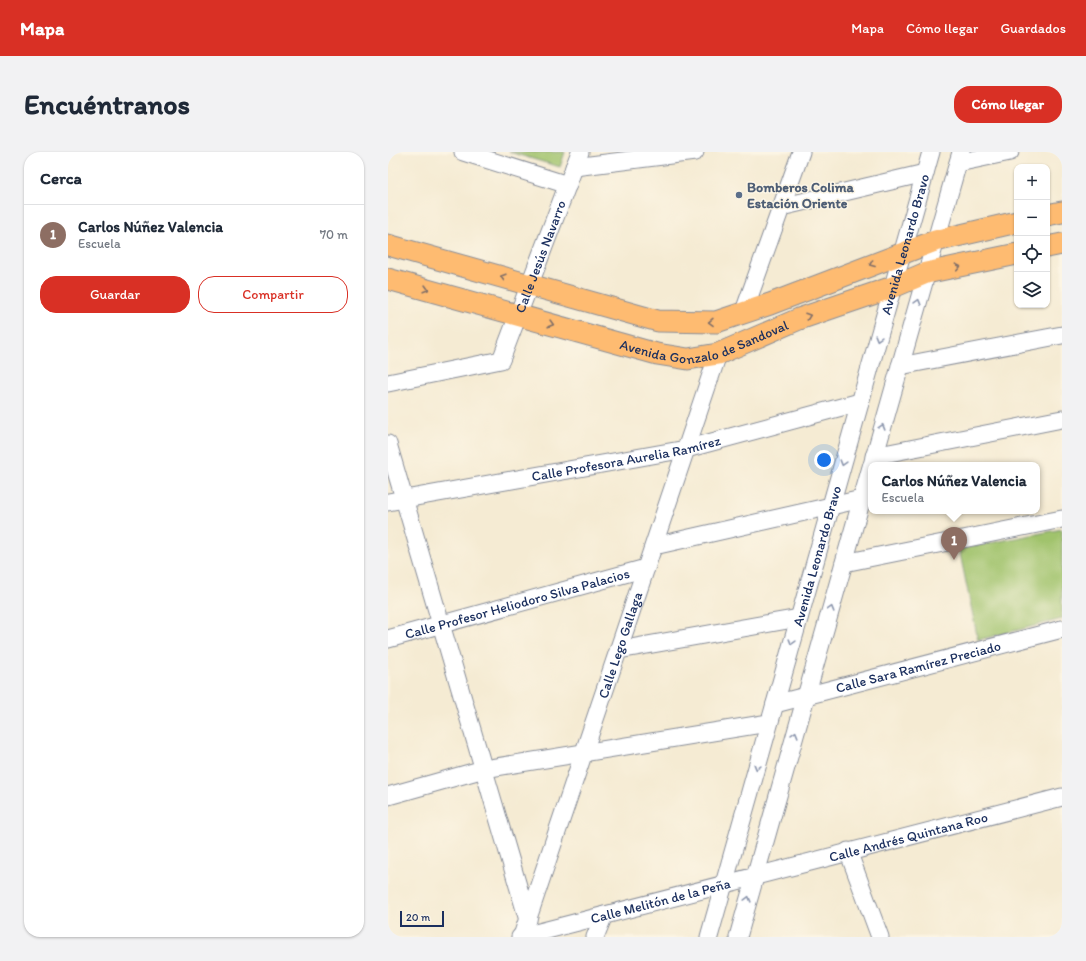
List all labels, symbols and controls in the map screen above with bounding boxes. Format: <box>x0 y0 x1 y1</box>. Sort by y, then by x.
text: Mapa <box>20 17 64 40</box>
text: Mapa <box>851 20 884 37</box>
text: Cómo llegar <box>906 20 978 37</box>
text: Guardados <box>1000 20 1066 37</box>
button: Cómo llegar <box>954 86 1062 123</box>
text: Encuéntranos <box>24 87 190 121</box>
map controls <box>1014 164 1050 308</box>
button: + <box>1014 164 1050 200</box>
text: Cerca <box>40 168 82 188</box>
street label: Avenida Leonardo Bravo <box>877 172 933 317</box>
place label: Bomberos Colima Estación Oriente <box>747 179 854 212</box>
marker: Bomberos Colima Estación Oriente <box>734 190 744 200</box>
street label: Calle Jesús Navarro <box>512 198 570 315</box>
button: − <box>1014 200 1050 236</box>
text: Carlos Núñez Valencia <box>78 218 223 236</box>
text: 1 <box>50 227 56 242</box>
text: 70 m <box>320 227 348 242</box>
text: Escuela <box>78 236 121 251</box>
button: locate <box>1014 236 1050 272</box>
one-way arrow <box>869 260 876 268</box>
one-way arrow <box>955 263 961 271</box>
button: layers <box>1014 272 1050 308</box>
one-way arrow <box>500 273 507 282</box>
button: Guardar <box>40 276 190 313</box>
button: Compartir <box>198 276 348 313</box>
one-way arrow <box>422 284 429 293</box>
one-way arrow <box>913 299 922 306</box>
one-way arrow <box>804 312 811 321</box>
street label: Avenida Gonzalo de Sandoval <box>618 317 791 368</box>
one-way arrow <box>708 317 714 326</box>
one-way arrow <box>547 319 554 328</box>
one-way arrow <box>874 334 883 341</box>
one-way arrow <box>877 424 886 431</box>
street label: Calle Profesora Aurelia Ramírez <box>530 432 723 485</box>
your location <box>814 450 834 470</box>
one-way arrow <box>839 459 848 466</box>
popup <box>868 462 1040 514</box>
text: Carlos Núñez Valencia <box>881 472 1027 490</box>
street label: Avenida Leonardo Bravo <box>789 484 845 628</box>
text: Escuela <box>881 490 924 505</box>
pin: 1 <box>941 527 967 560</box>
street label: Calle Profesor Heliodoro Silva Palacios <box>403 565 632 643</box>
street label: Calle Lego Gallaga <box>595 589 647 701</box>
one-way arrow <box>826 606 835 613</box>
street label: Calle Sara Ramírez Preciado <box>834 637 1003 697</box>
one-way arrow <box>788 638 797 645</box>
one-way arrow <box>791 731 799 737</box>
one-way arrow <box>753 763 762 770</box>
street label: Calle Andrés Quintana Roo <box>827 809 990 866</box>
street label: Calle Melitón de la Peña <box>589 875 732 927</box>
one-way arrow <box>743 896 752 903</box>
scale bar <box>400 909 444 928</box>
text: 20 m <box>406 911 430 924</box>

